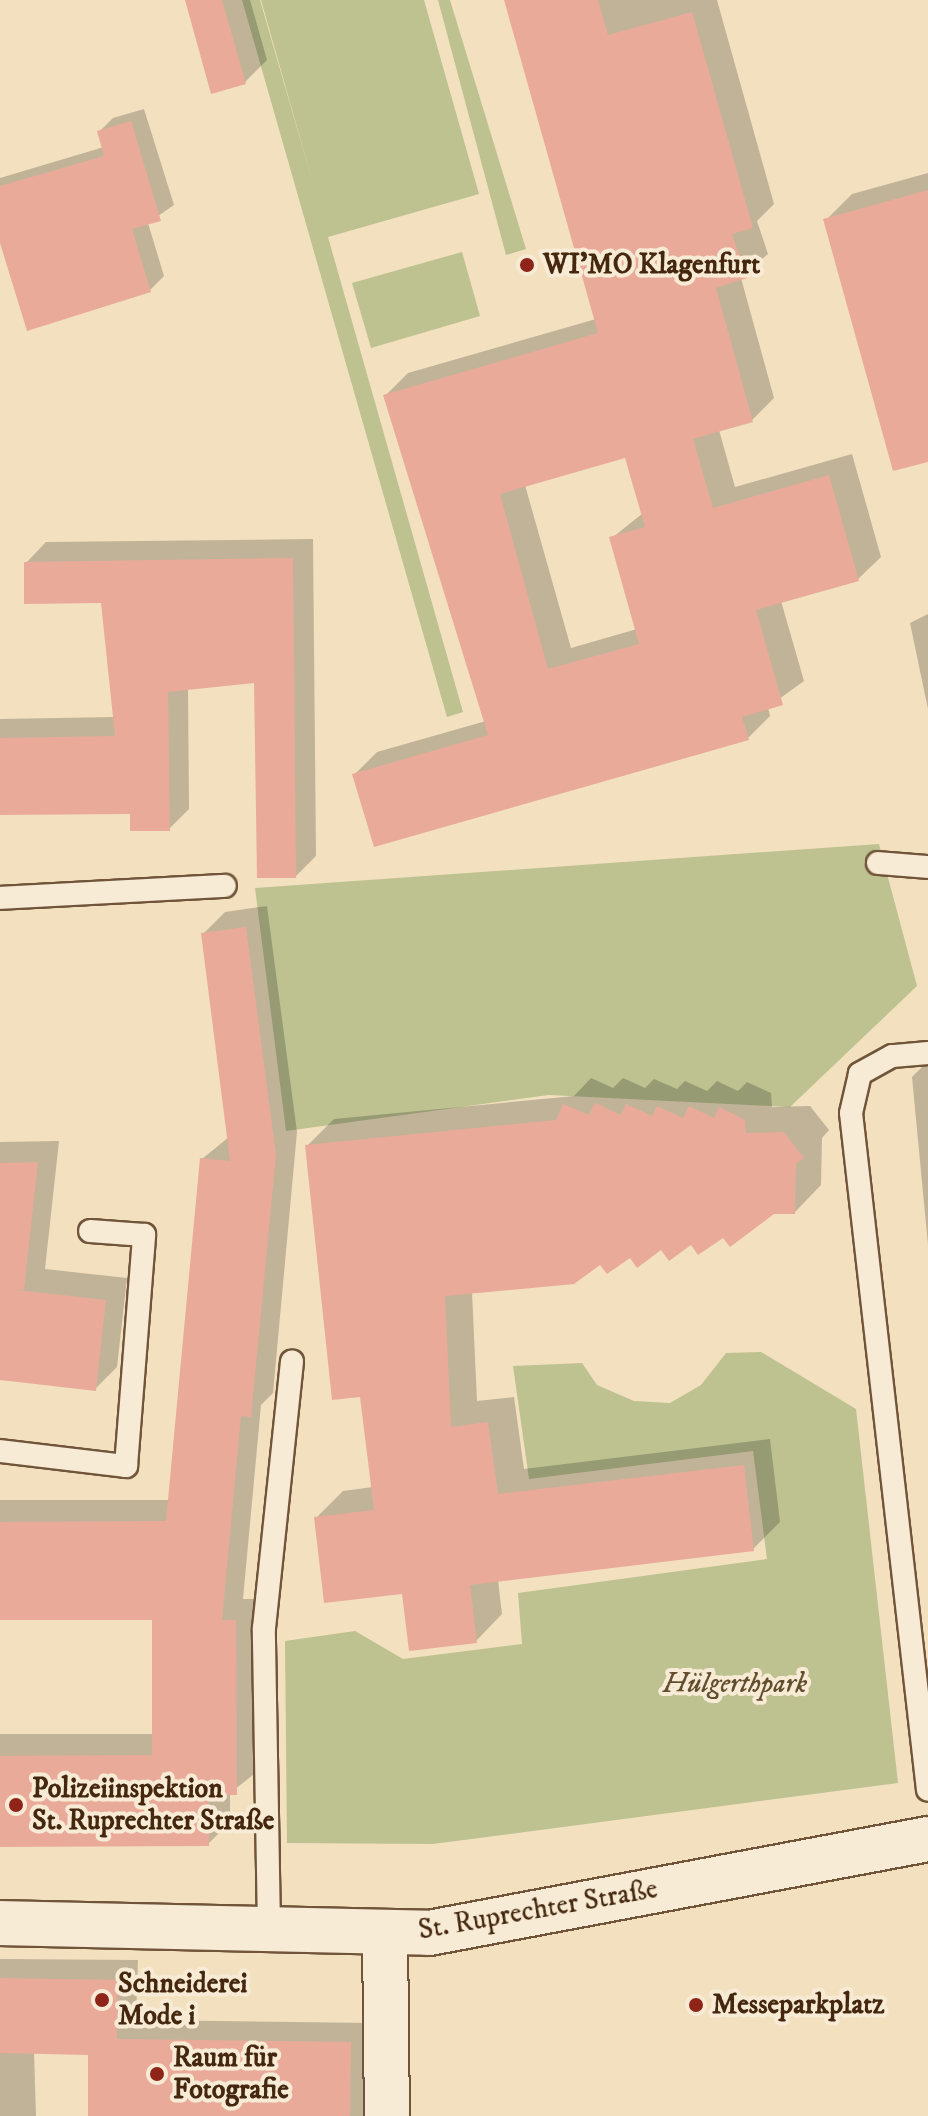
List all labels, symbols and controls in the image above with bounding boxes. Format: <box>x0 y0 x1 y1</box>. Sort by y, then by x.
place label: WI’MO Klagenfurt <box>543 248 760 282</box>
marker: WI’MO Klagenfurt <box>518 256 536 274</box>
park label: Hülgerthpark <box>663 1667 807 1701</box>
place label: Polizeiinspektion St. Ruprechter Straße <box>32 1772 274 1838</box>
marker: Polizeiinspektion St. Ruprechter Straße <box>7 1796 25 1814</box>
street label: St. Ruprechter Straße <box>416 1872 660 1948</box>
place label: Schneiderei Mode i <box>118 1967 248 2033</box>
place label: Messeparkplatz <box>712 1988 884 2022</box>
marker: Schneiderei Mode i <box>93 1991 111 2009</box>
marker: Messeparkplatz <box>687 1996 705 2014</box>
place label: Raum für Fotografie <box>173 2041 289 2107</box>
marker: Raum für Fotografie <box>148 2065 166 2083</box>

